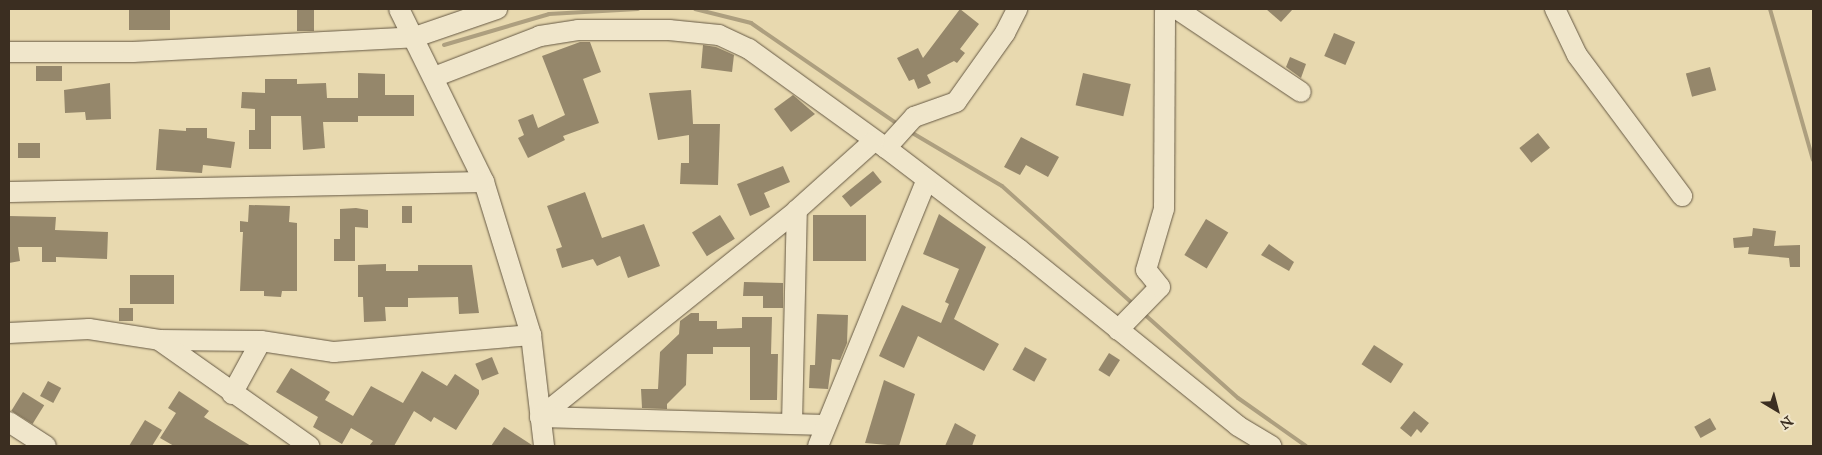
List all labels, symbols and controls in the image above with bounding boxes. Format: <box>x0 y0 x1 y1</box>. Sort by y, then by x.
north arrow <box>1752 385 1802 435</box>
text: N <box>1776 412 1796 433</box>

